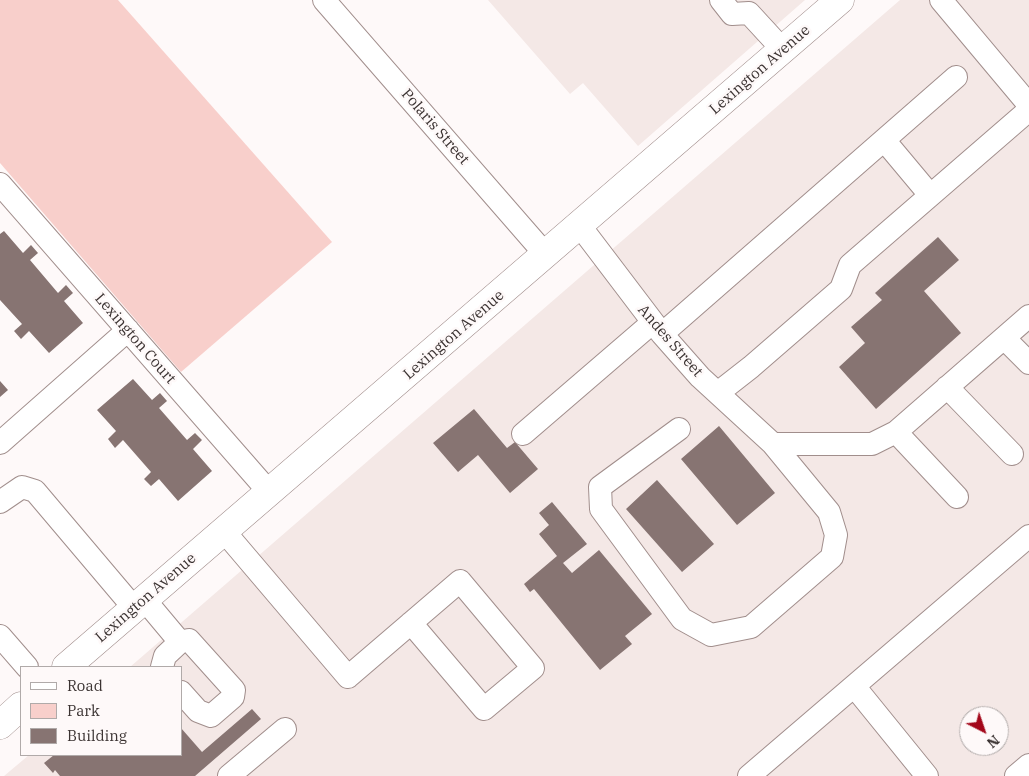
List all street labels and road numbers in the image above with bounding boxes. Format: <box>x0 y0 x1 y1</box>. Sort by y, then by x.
street label: Lexington Avenue <box>706 21 814 119</box>
street label: Polaris Street <box>397 85 473 169</box>
street label: Lexington Avenue <box>400 286 508 384</box>
street label: Lexington Court <box>91 290 179 388</box>
street label: Andes Street <box>634 301 706 381</box>
street label: Lexington Avenue <box>92 549 200 647</box>

